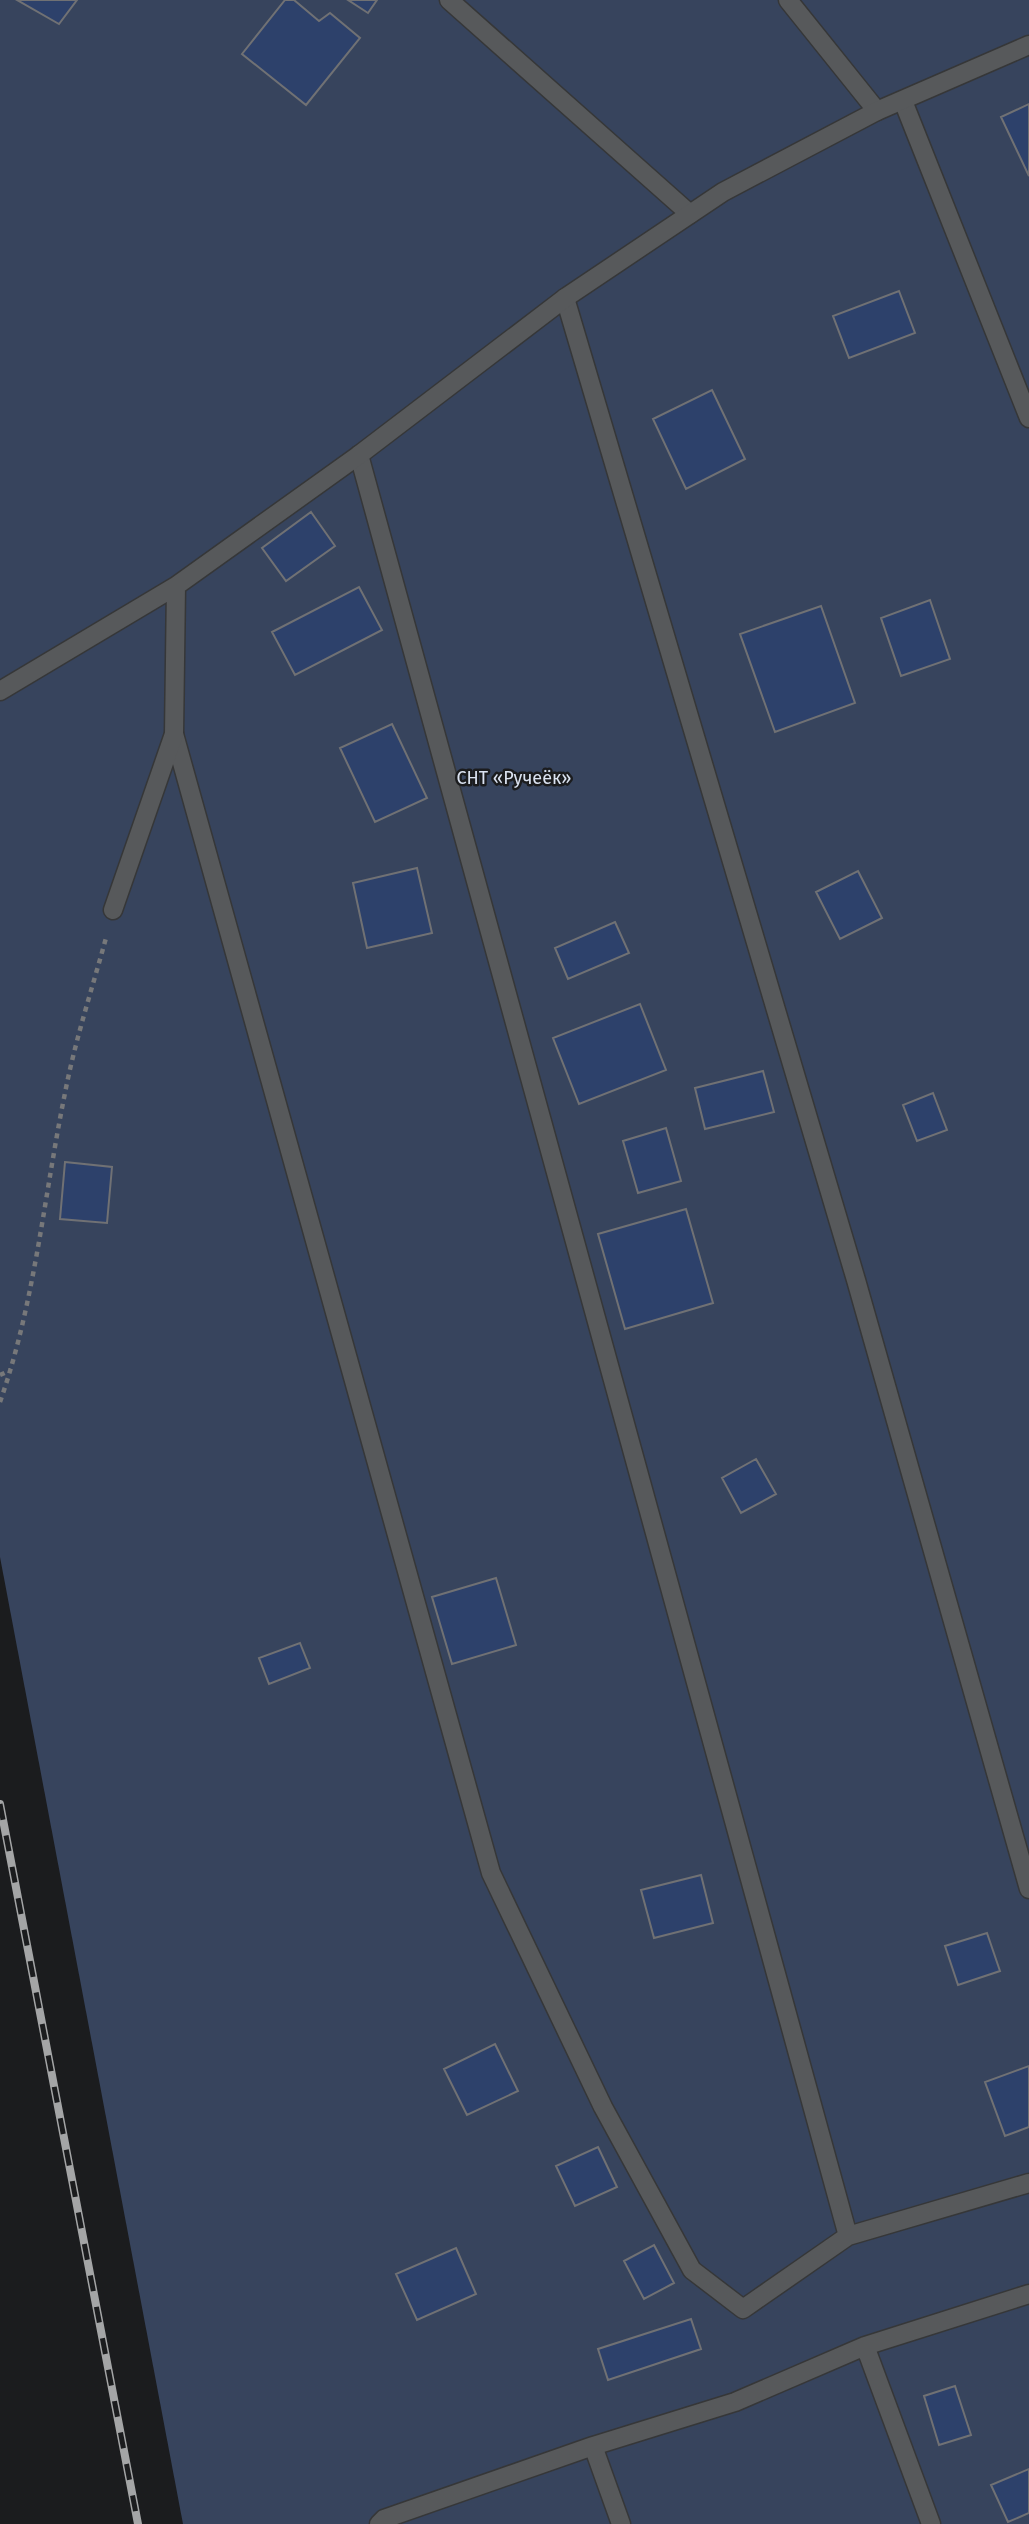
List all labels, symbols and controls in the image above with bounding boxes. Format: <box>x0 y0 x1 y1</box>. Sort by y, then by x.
park label: СНТ «Ручеёк» <box>456 767 572 789</box>

